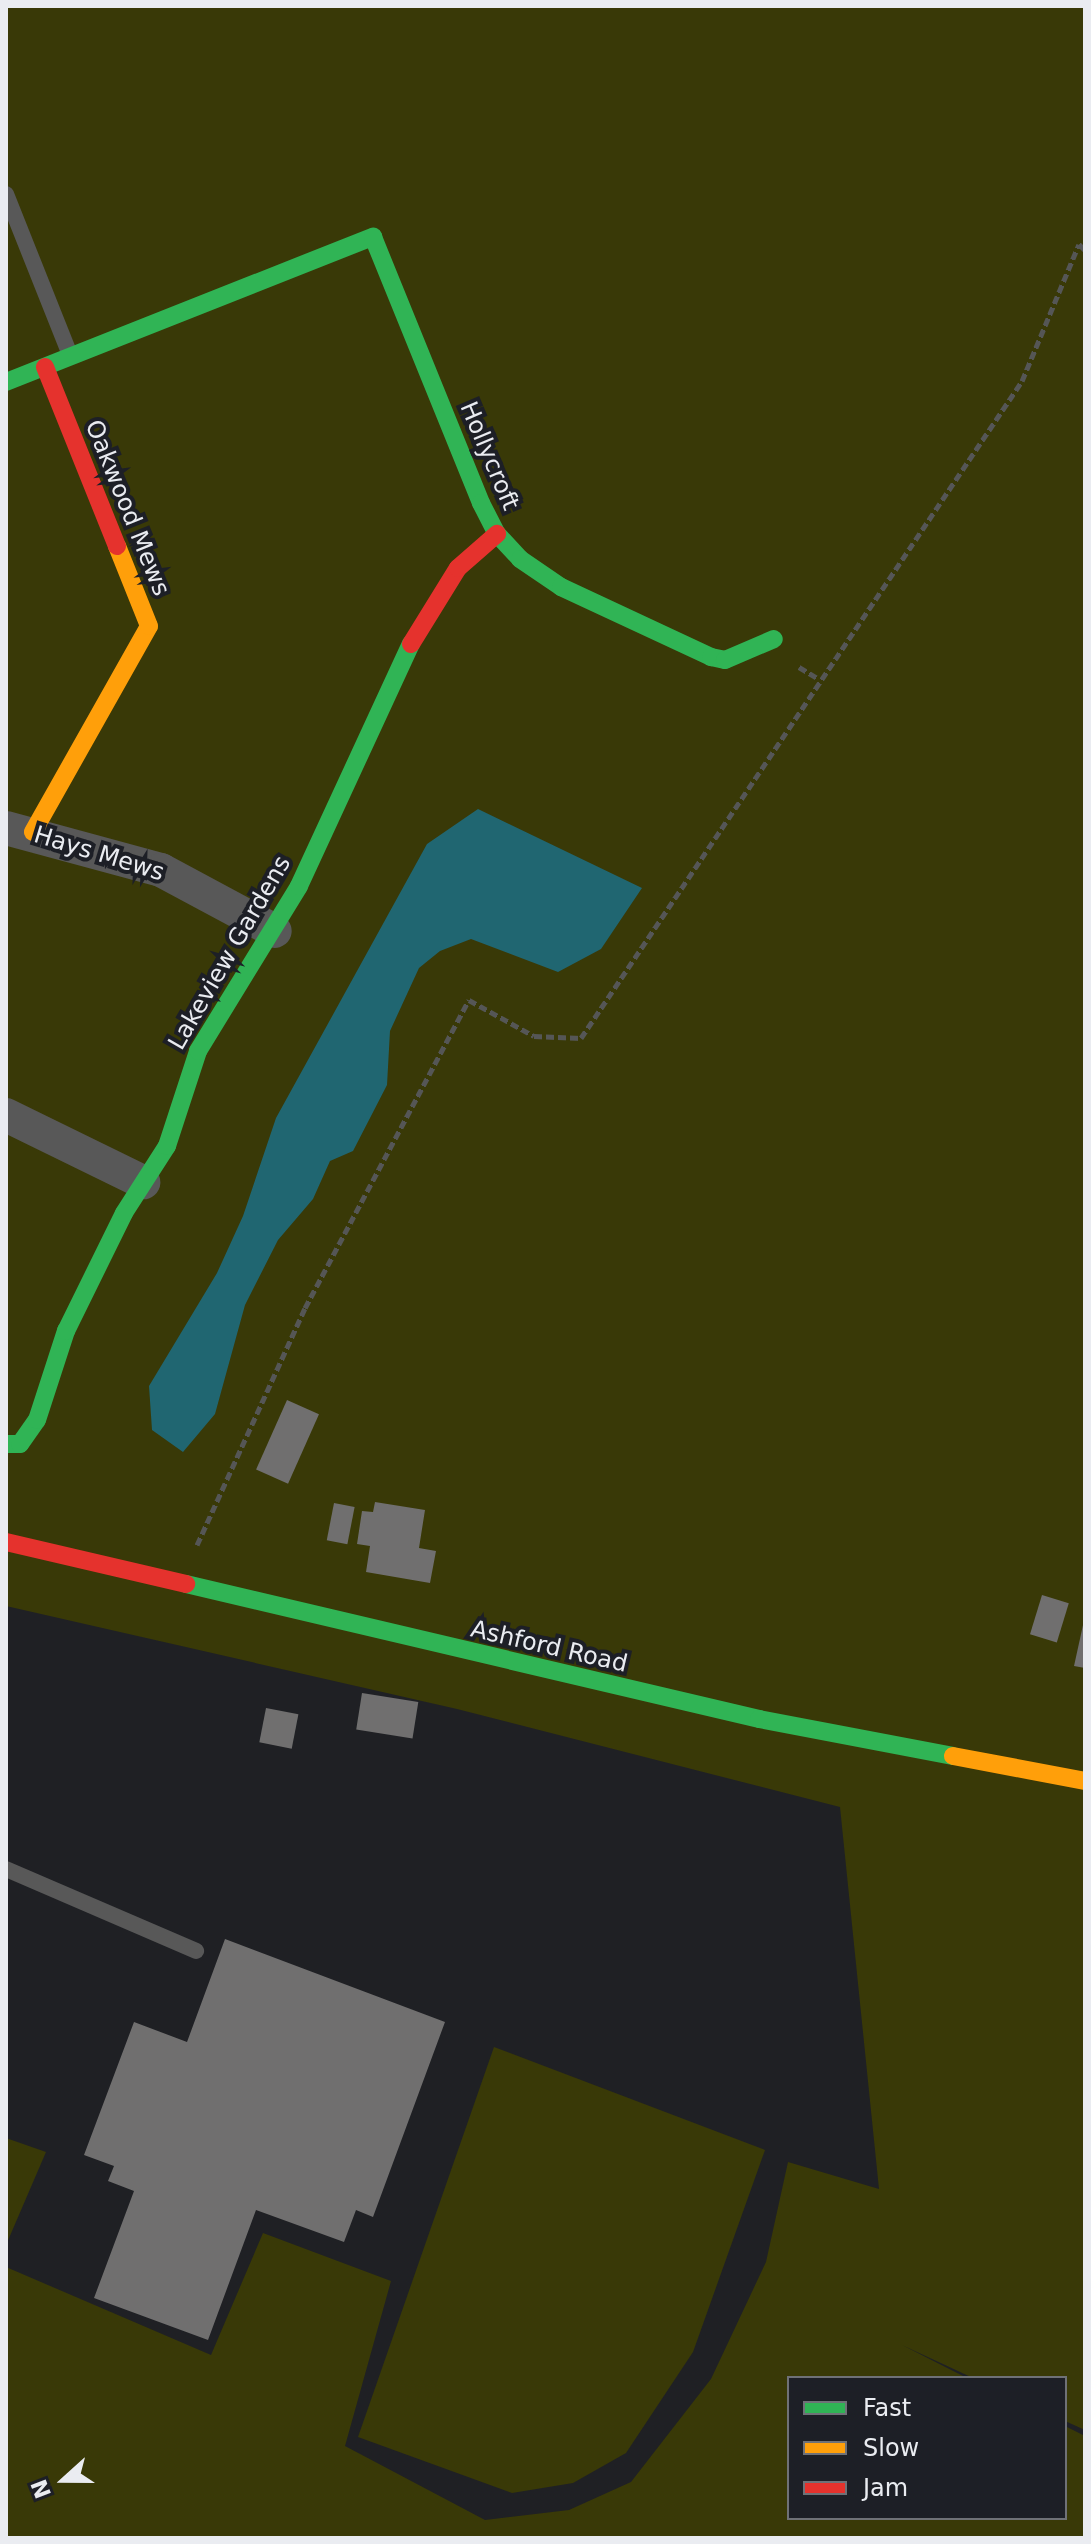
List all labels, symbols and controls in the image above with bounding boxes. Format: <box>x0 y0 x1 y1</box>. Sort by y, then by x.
street label: Hollycroft <box>453 397 525 515</box>
street label: Oakwood Mews <box>79 416 175 600</box>
street label: Hays Mews <box>30 821 168 887</box>
street label: Lakeview Gardens <box>163 851 297 1055</box>
street label: Ashford Road <box>468 1615 630 1679</box>
legend <box>787 2376 1067 2520</box>
text: Fast <box>863 2394 911 2422</box>
text: Slow <box>863 2434 919 2462</box>
north arrow <box>24 2440 104 2520</box>
text: Jam <box>863 2474 908 2502</box>
text: N <box>26 2476 56 2502</box>

